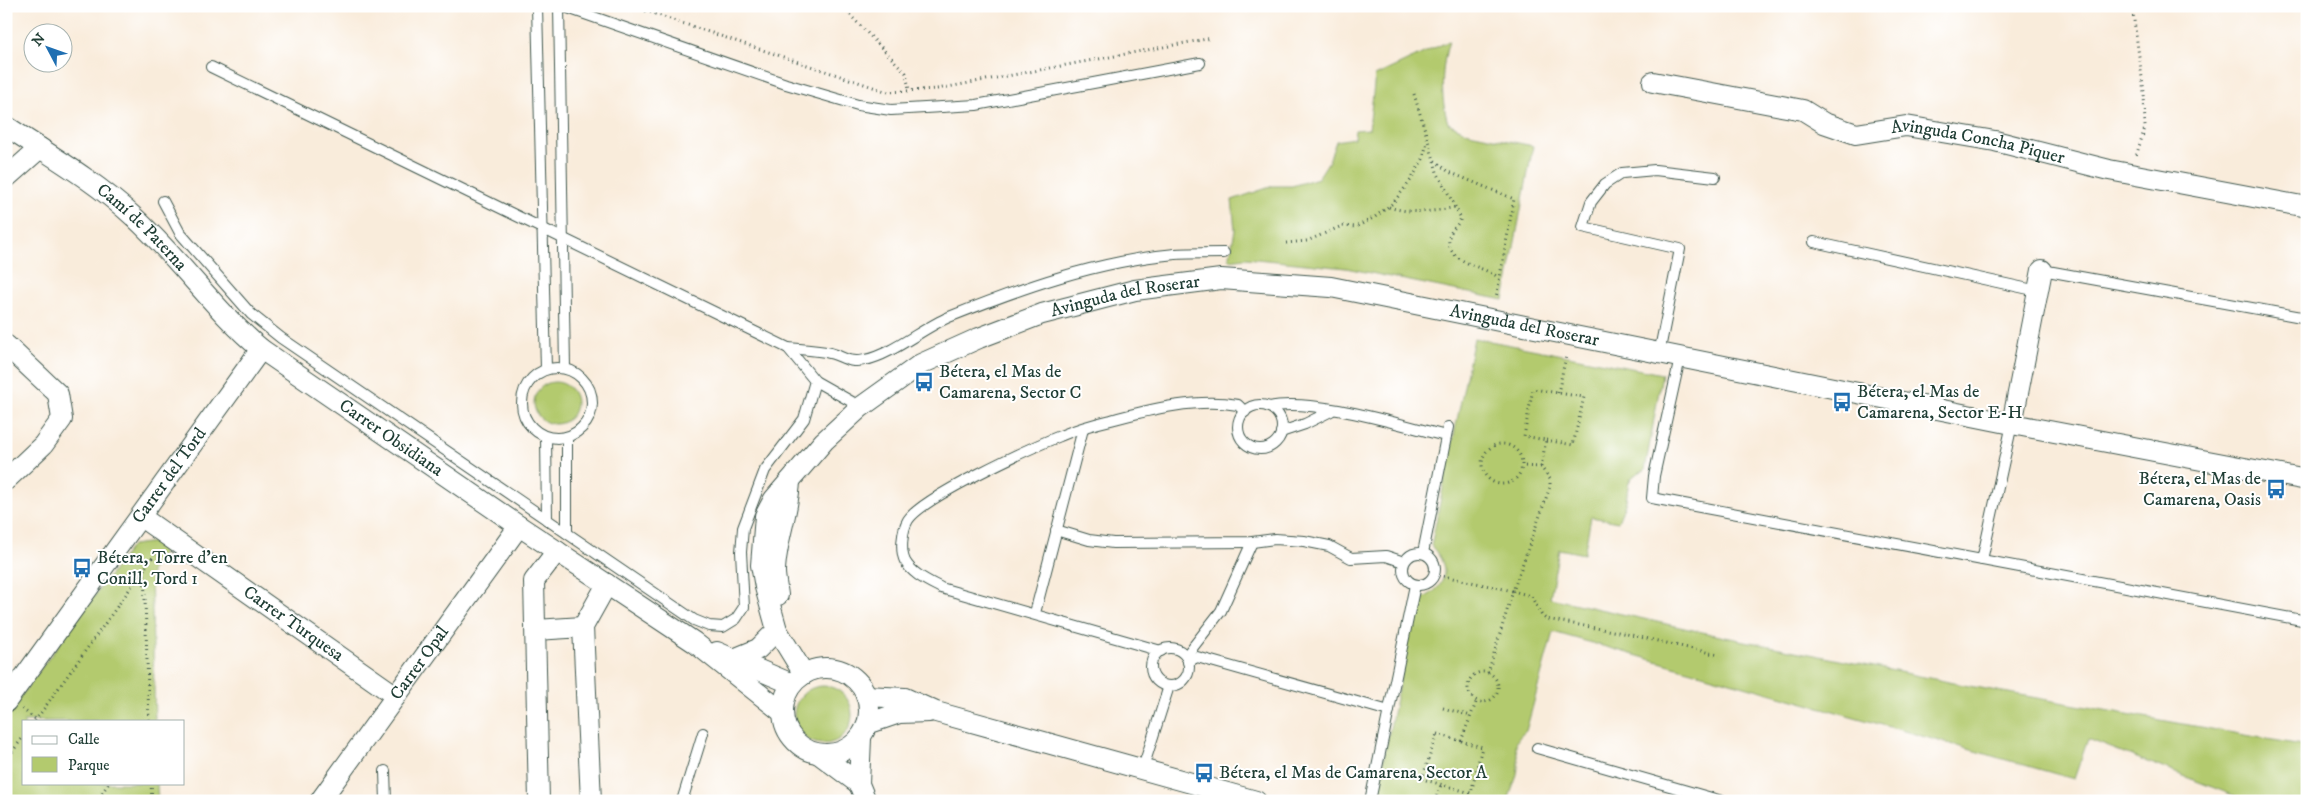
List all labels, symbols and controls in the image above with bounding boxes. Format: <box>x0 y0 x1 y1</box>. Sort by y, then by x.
north arrow <box>22 22 72 72</box>
text: N <box>28 30 50 50</box>
street label: Avinguda Concha Piquer <box>1889 114 2067 169</box>
street label: Camí de Paterna <box>92 179 192 276</box>
street label: Avinguda del Roserar <box>1048 271 1201 322</box>
street label: Avinguda del Roserar <box>1448 300 1601 352</box>
place label: Bétera, el Mas de Camarena, Sector C <box>939 361 1081 404</box>
bus stop icon: Bétera, el Mas de Camarena, Sector C <box>913 371 935 393</box>
place label: Bétera, el Mas de Camarena, Sector E-H <box>1857 381 2023 424</box>
bus stop icon: Bétera, el Mas de Camarena, Sector E-H <box>1831 391 1853 413</box>
street label: Carrer Obsidiana <box>335 395 447 482</box>
street label: Carrer del Tord <box>127 424 211 528</box>
place label: Bétera, el Mas de Camarena, Oasis <box>2139 468 2261 511</box>
bus stop icon: Bétera, el Mas de Camarena, Oasis <box>2265 478 2287 500</box>
place label: Bétera, Torre d'en Conill, Tord 1 <box>97 547 228 590</box>
bus stop icon: Bétera, Torre d'en Conill, Tord 1 <box>71 557 93 579</box>
street label: Carrer Turquesa <box>239 581 348 667</box>
street label: Carrer Opal <box>386 622 454 705</box>
legend <box>22 720 185 784</box>
text: Calle <box>68 730 100 749</box>
text: Parque <box>68 756 109 775</box>
bus stop icon: Bétera, el Mas de Camarena, Sector A <box>1193 762 1215 784</box>
place label: Bétera, el Mas de Camarena, Sector A <box>1219 762 1488 784</box>

